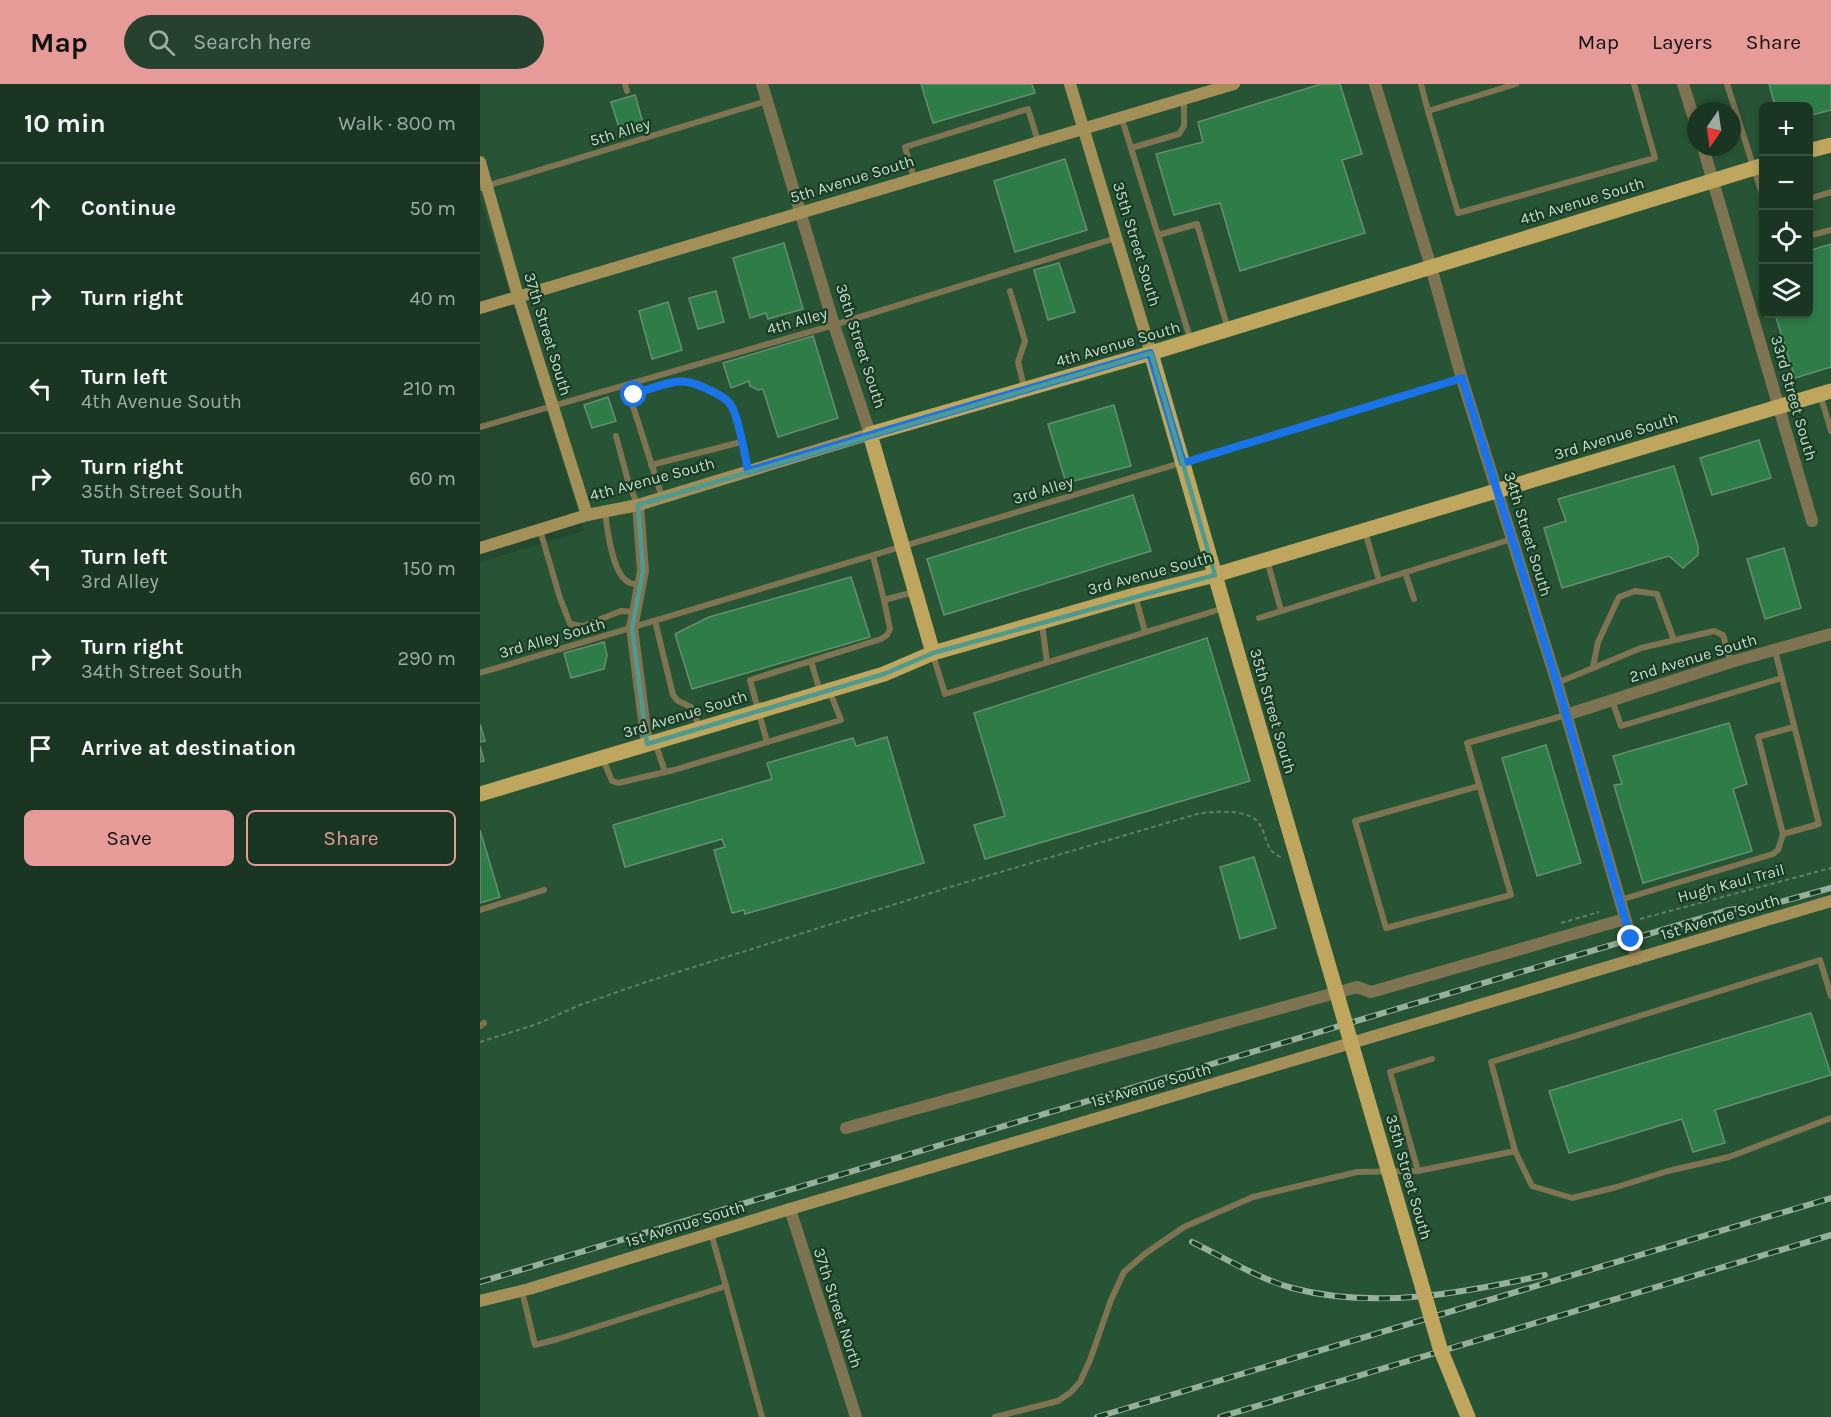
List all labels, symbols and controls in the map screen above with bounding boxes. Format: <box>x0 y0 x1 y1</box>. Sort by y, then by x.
search box <box>124 15 544 69</box>
text: Map <box>30 26 88 59</box>
icon: search <box>145 26 178 59</box>
text: Search here <box>193 29 311 55</box>
text: Map <box>1577 30 1619 54</box>
text: Layers <box>1652 30 1713 54</box>
text: Share <box>1746 30 1801 54</box>
north arrow <box>1687 102 1741 156</box>
map controls <box>1759 102 1813 318</box>
button: + <box>1759 102 1813 156</box>
text: 10 min <box>24 108 106 139</box>
text: Walk · 800 m <box>338 112 456 135</box>
street label: 5th Alley <box>587 114 653 150</box>
street label: 5th Avenue South <box>788 151 916 207</box>
button: − <box>1759 156 1813 210</box>
street label: 4th Avenue South <box>1518 173 1646 229</box>
street label: 35th Street South <box>1109 179 1165 309</box>
icon: ahead <box>24 192 57 225</box>
text: Continue <box>81 195 176 221</box>
text: 50 m <box>409 197 456 220</box>
button: locate <box>1759 210 1813 264</box>
button: layers <box>1759 264 1813 318</box>
street label: 37th Street South <box>520 270 576 398</box>
street label: 36th Street South <box>832 281 890 411</box>
icon: right <box>24 282 57 315</box>
text: Turn right <box>81 285 184 311</box>
text: 40 m <box>410 287 456 310</box>
street label: 4th Alley <box>764 303 830 339</box>
street label: 4th Avenue South <box>1054 317 1182 371</box>
street label: 33rd Street South <box>1767 333 1821 463</box>
text: Turn left <box>81 364 168 390</box>
icon: left <box>24 372 57 405</box>
text: 210 m <box>402 377 456 400</box>
route start <box>620 381 646 407</box>
text: 4th Avenue South <box>81 390 242 413</box>
street label: 3rd Avenue South <box>1552 408 1680 464</box>
street label: 4th Avenue South <box>587 453 717 505</box>
text: Turn right <box>81 454 184 480</box>
icon: right <box>24 462 57 495</box>
text: 60 m <box>409 467 456 490</box>
street label: 34th Street South <box>1500 469 1556 599</box>
street label: 3rd Alley <box>1010 472 1076 508</box>
text: 35th Street South <box>81 480 243 503</box>
text: Turn left <box>81 544 168 570</box>
street label: 3rd Avenue South <box>1085 547 1215 599</box>
icon: left <box>24 552 57 585</box>
text: 150 m <box>403 557 456 580</box>
text: 3rd Alley <box>81 570 159 593</box>
street label: 3rd Alley South <box>497 614 607 662</box>
street label: 2nd Avenue South <box>1627 630 1759 686</box>
text: Turn right <box>81 634 184 660</box>
icon: right <box>24 642 57 675</box>
street label: 35th Street South <box>1246 646 1300 776</box>
text: 290 m <box>397 647 456 670</box>
text: 34th Street South <box>81 660 243 683</box>
street label: 3rd Avenue South <box>621 686 749 742</box>
icon: arrive <box>24 732 57 765</box>
text: Arrive at destination <box>81 735 296 761</box>
button: Save <box>24 810 234 866</box>
button: Share <box>246 810 456 866</box>
street label: Hugh Kaul Trail <box>1675 860 1787 906</box>
street label: 1st Avenue South <box>1658 890 1782 944</box>
route end <box>1617 925 1643 951</box>
street label: 1st Avenue South <box>1089 1059 1213 1111</box>
street label: 35th Street South <box>1382 1112 1436 1242</box>
street label: 1st Avenue South <box>623 1197 747 1251</box>
street label: 37th Street North <box>810 1245 866 1371</box>

